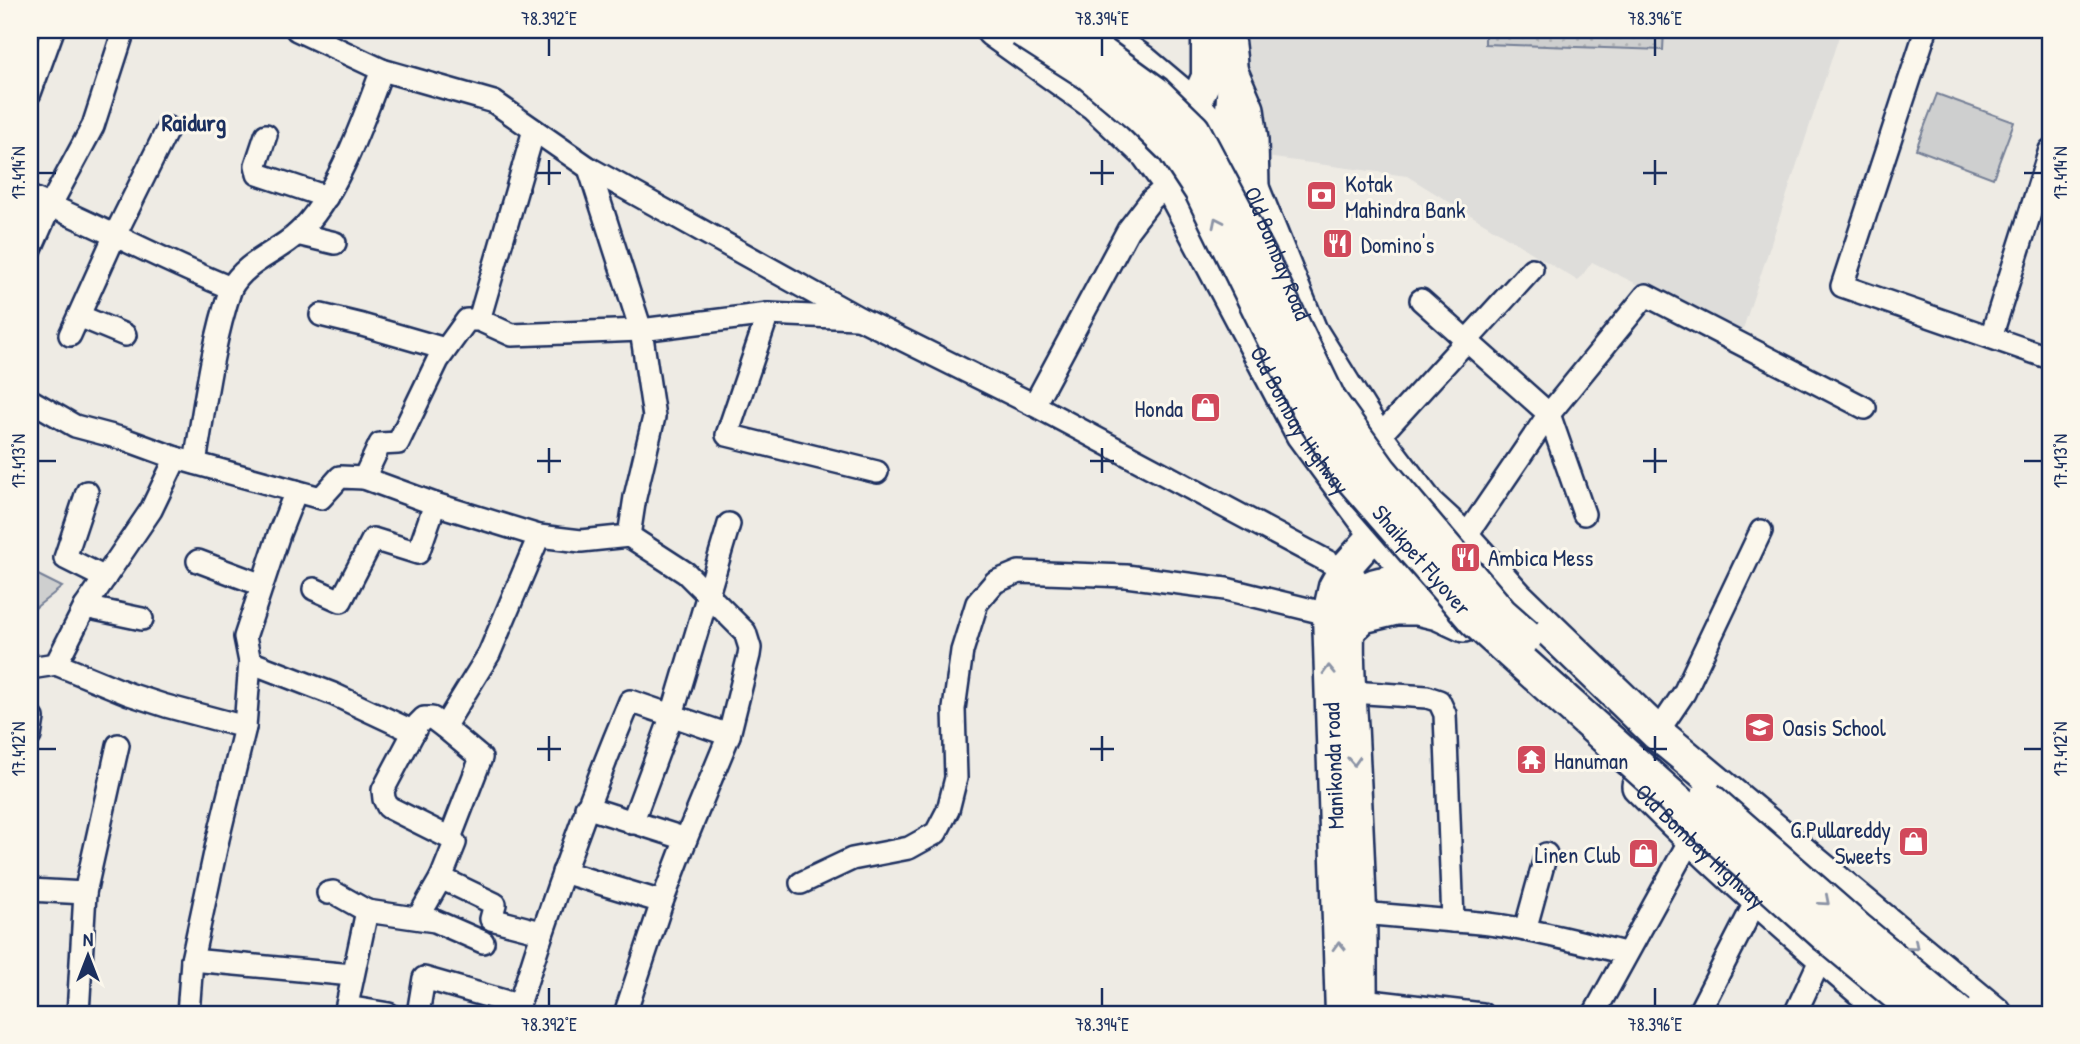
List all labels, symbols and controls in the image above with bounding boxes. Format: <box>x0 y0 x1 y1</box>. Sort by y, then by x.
text: 78.392°E <box>521 6 577 31</box>
text: 78.394°E <box>1075 6 1129 31</box>
text: 78.396°E <box>1628 6 1682 31</box>
district label: Raidurg <box>162 106 227 139</box>
text: 17.414°N <box>6 146 31 200</box>
text: 17.414°N <box>2048 146 2073 200</box>
place label: Kotak Mahindra Bank <box>1345 168 1466 225</box>
bank icon: Kotak Mahindra Bank <box>1305 179 1339 213</box>
street label: Old Bombay Road <box>1238 182 1319 324</box>
one-way arrow <box>1211 217 1225 229</box>
restaurant icon: Domino's <box>1321 227 1355 261</box>
place label: Domino's <box>1361 229 1434 260</box>
street label: Old Bombay Highway <box>1243 340 1358 500</box>
shop icon: Honda <box>1189 391 1223 425</box>
place label: Honda <box>1135 393 1183 424</box>
text: 17.413°N <box>6 434 31 488</box>
text: 17.413°N <box>2048 434 2073 488</box>
street label: Shaikpet Flyover <box>1366 497 1479 621</box>
restaurant icon: Ambica Mess <box>1448 540 1482 574</box>
place label: Ambica Mess <box>1488 542 1593 573</box>
one-way arrow <box>1322 664 1337 675</box>
street label: Manikonda road <box>1315 702 1351 830</box>
school or university icon: Oasis School <box>1742 710 1776 744</box>
place label: Oasis School <box>1782 712 1887 743</box>
text: 17.412°N <box>6 722 31 776</box>
text: 17.412°N <box>2048 722 2073 776</box>
temple icon: Hanuman <box>1514 743 1548 777</box>
place label: Hanuman <box>1554 745 1628 776</box>
one-way arrow <box>1347 756 1362 767</box>
street label: Old Bombay Highway <box>1629 776 1773 915</box>
place label: G.Pullareddy Sweets <box>1790 814 1891 871</box>
shop icon: G.Pullareddy Sweets <box>1897 825 1931 859</box>
shop icon: Linen Club <box>1627 837 1661 871</box>
place label: Linen Club <box>1535 839 1621 870</box>
one-way arrow <box>1817 893 1830 905</box>
north arrow <box>52 922 122 992</box>
text: N <box>83 926 93 952</box>
one-way arrow <box>1905 938 1918 950</box>
one-way arrow <box>1331 940 1346 951</box>
text: 78.392°E <box>521 1012 577 1037</box>
text: 78.394°E <box>1075 1012 1129 1037</box>
text: 78.396°E <box>1628 1012 1682 1037</box>

